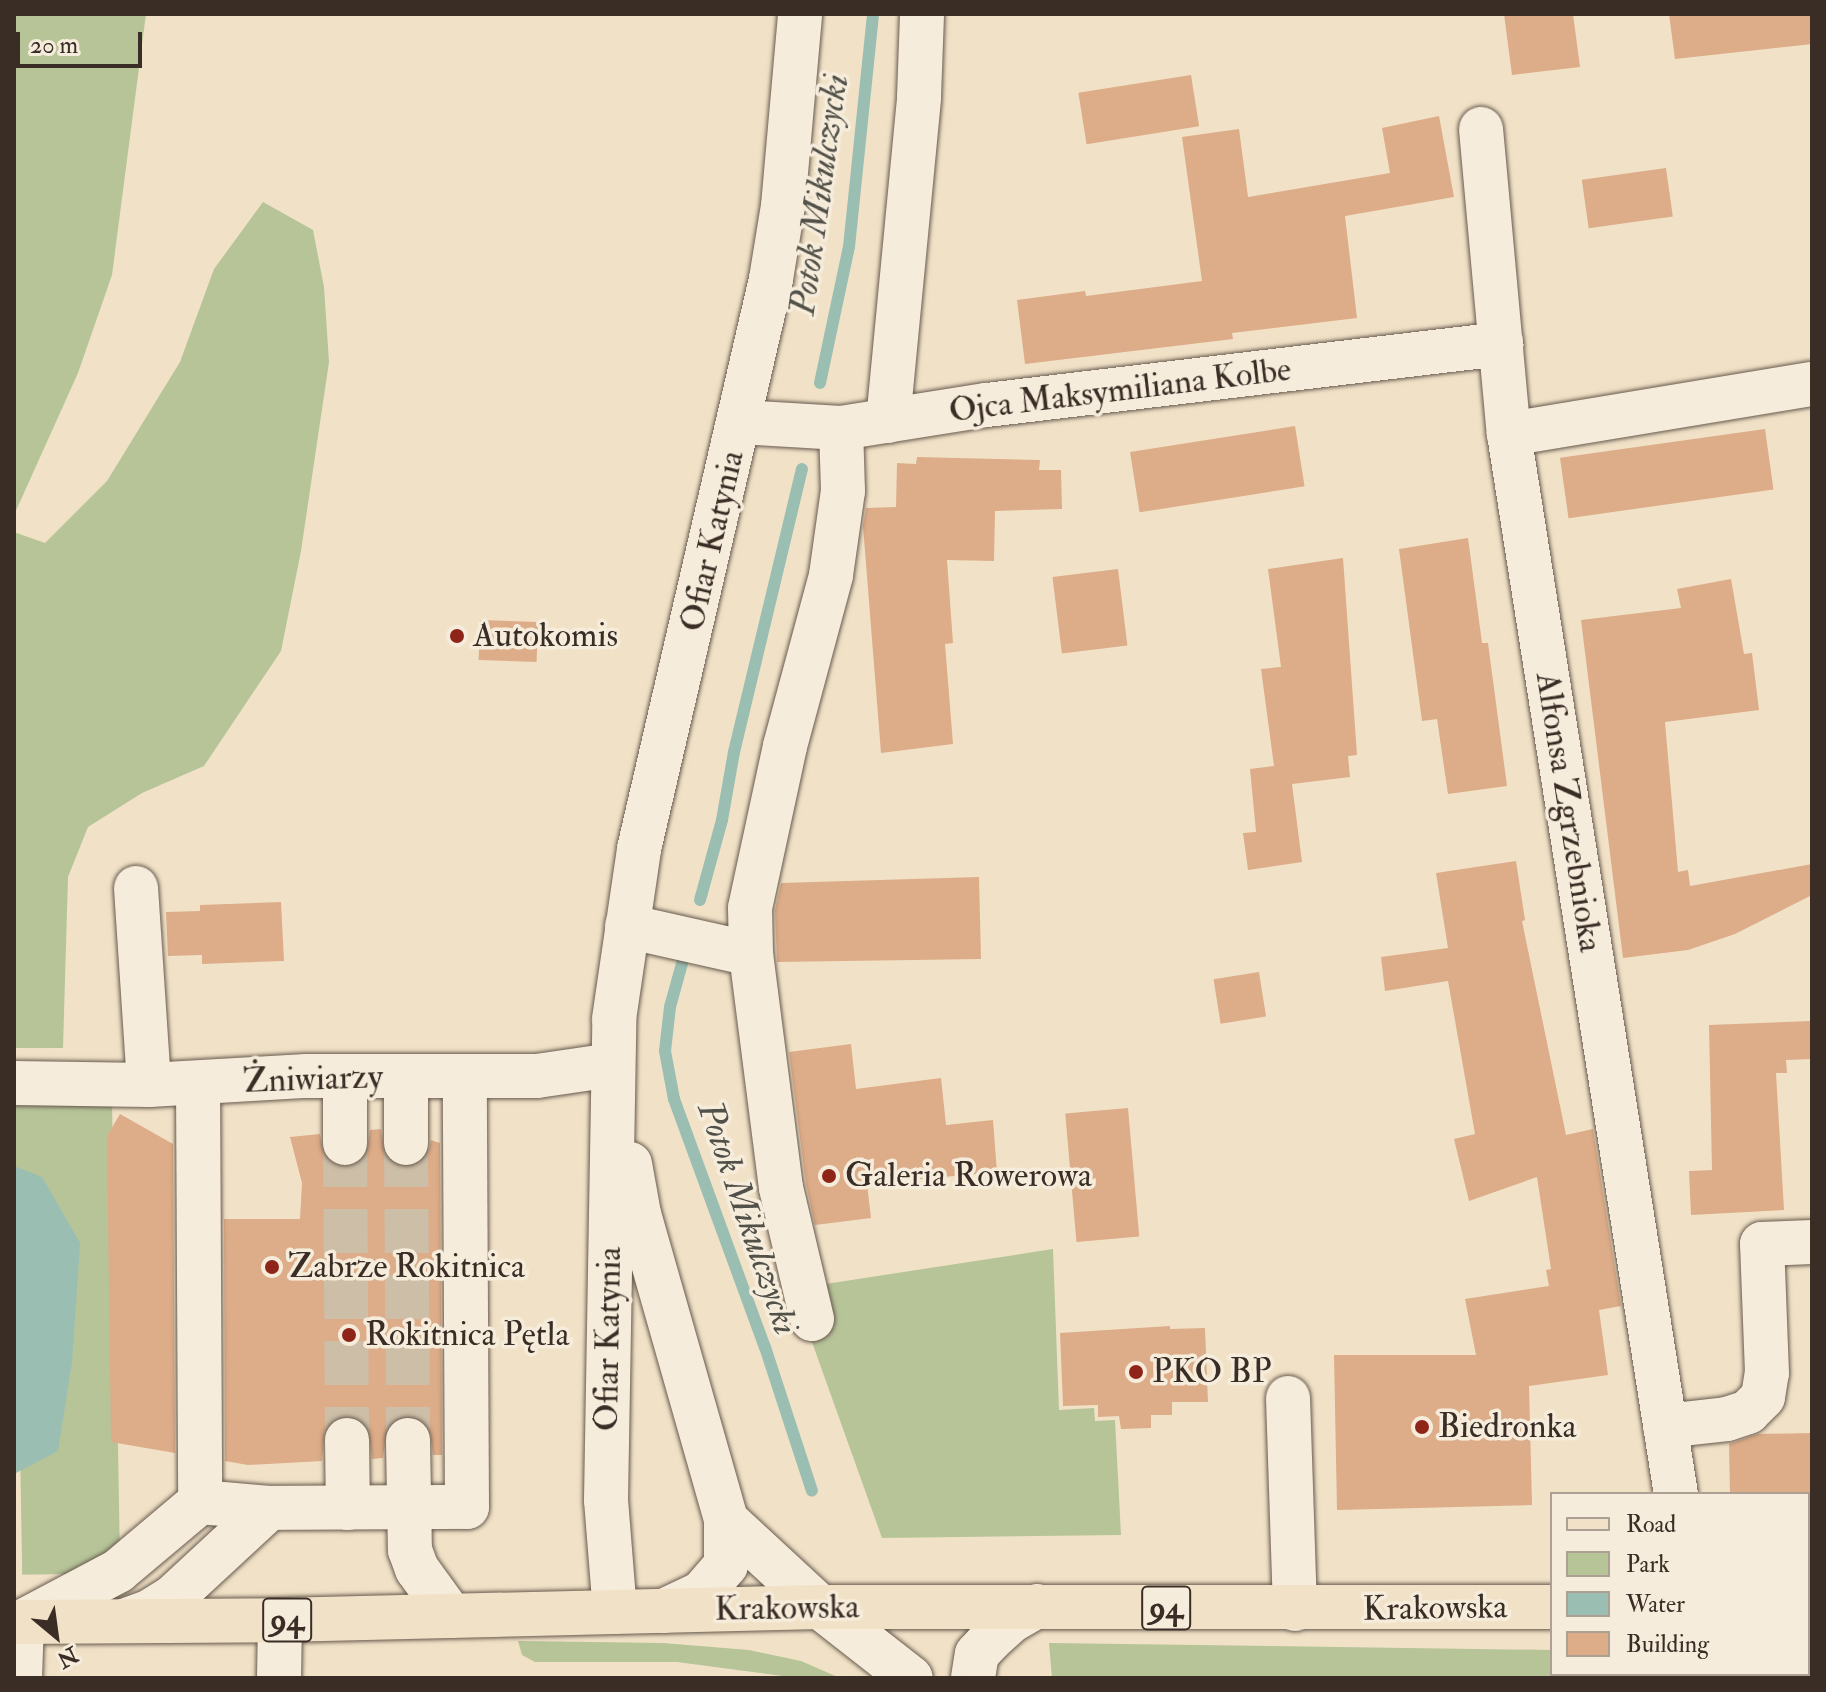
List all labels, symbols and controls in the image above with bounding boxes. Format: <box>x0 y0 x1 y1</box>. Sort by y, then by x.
scale bar <box>20 16 146 66</box>
text: 20 m <box>30 30 78 61</box>
water label: Potok Mikulczycki <box>781 71 857 319</box>
street label: Ojca Maksymiliana Kolbe <box>947 349 1293 431</box>
street label: Ofiar Katynia <box>671 447 753 635</box>
place label: Autokomis <box>473 616 618 656</box>
marker: Autokomis <box>448 627 466 645</box>
street label: Alfonsa Zgrzebnioka <box>1527 669 1611 955</box>
street label: Żniwiarzy <box>242 1056 384 1102</box>
water label: Potok Mikulczycki <box>688 1096 808 1340</box>
place label: Galeria Rowerowa <box>845 1156 1092 1196</box>
marker: Galeria Rowerowa <box>820 1167 838 1185</box>
street label: Ofiar Katynia <box>586 1246 630 1432</box>
place label: Zabrze Rokitnica <box>288 1247 525 1287</box>
marker: Zabrze Rokitnica <box>263 1258 281 1276</box>
place label: Rokitnica Pętla <box>365 1315 570 1355</box>
marker: Rokitnica Pętla <box>340 1326 358 1344</box>
place label: PKO BP <box>1152 1352 1272 1392</box>
marker: PKO BP <box>1127 1363 1145 1381</box>
place label: Biedronka <box>1438 1407 1576 1447</box>
marker: Biedronka <box>1413 1418 1431 1436</box>
legend <box>1550 1492 1810 1676</box>
text: Road <box>1626 1509 1676 1540</box>
text: Park <box>1626 1549 1670 1580</box>
road number: 94 <box>1140 1580 1192 1636</box>
street label: Krakowska <box>714 1586 860 1630</box>
street label: Krakowska <box>1362 1586 1508 1630</box>
text: Water <box>1626 1589 1685 1620</box>
road number: 94 <box>261 1592 313 1648</box>
north arrow <box>16 1596 96 1676</box>
text: Building <box>1626 1629 1709 1660</box>
text: N <box>52 1640 83 1674</box>

